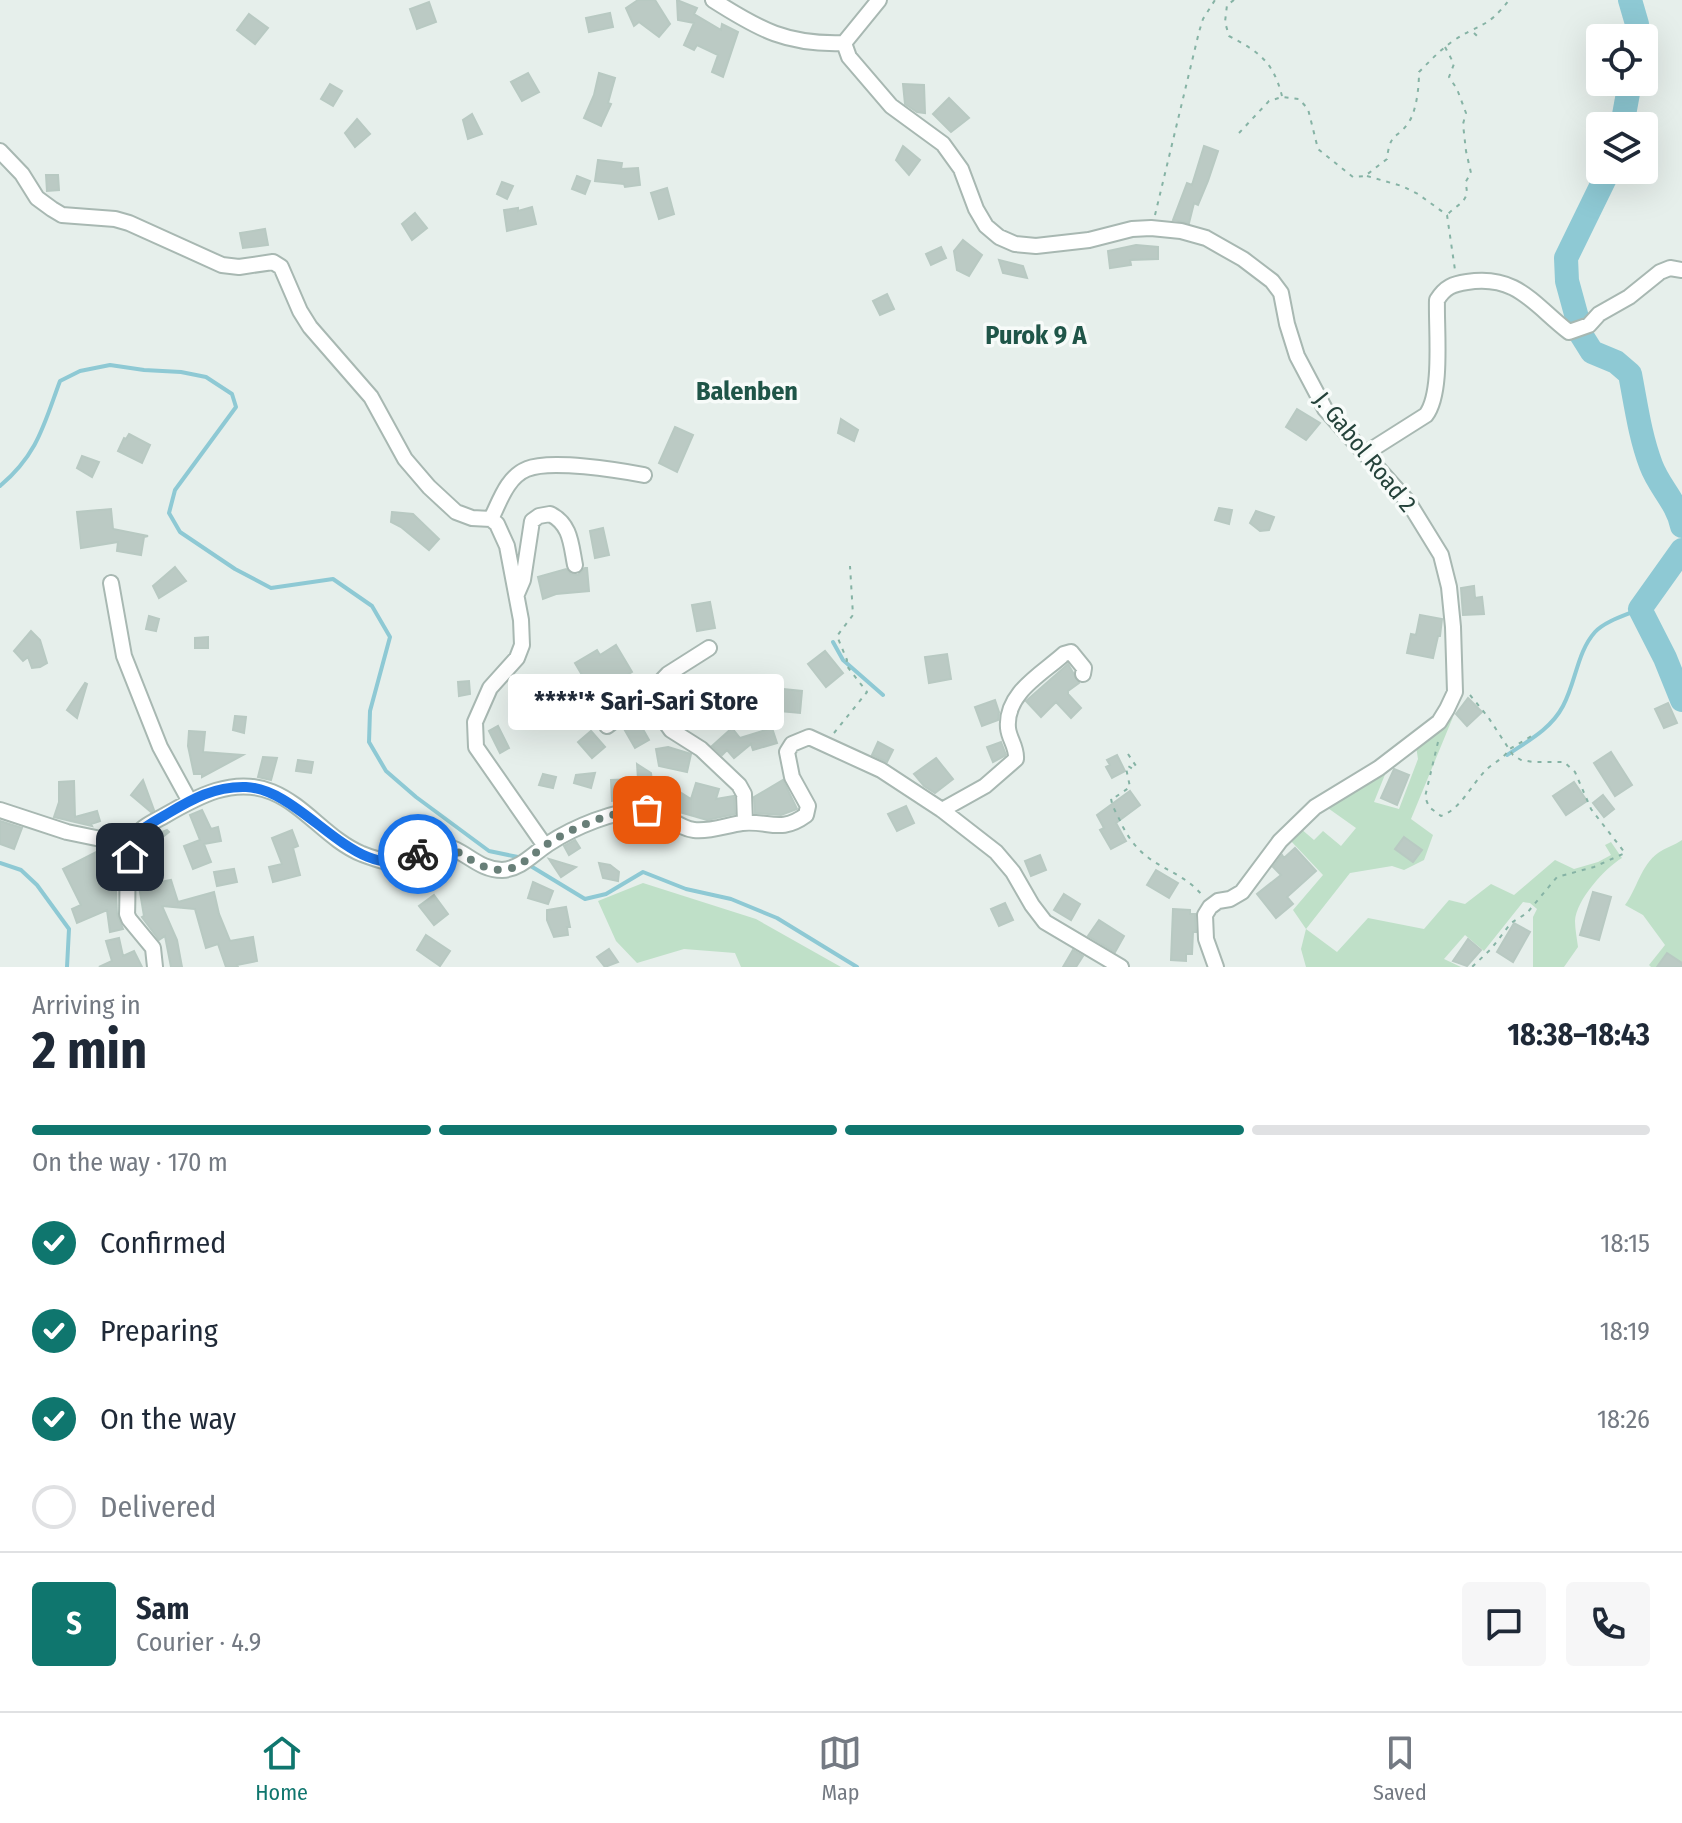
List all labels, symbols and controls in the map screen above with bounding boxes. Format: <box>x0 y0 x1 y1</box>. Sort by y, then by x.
map controls <box>1586 24 1658 184</box>
button: locate <box>1586 24 1658 96</box>
button: layers <box>1586 112 1658 184</box>
district label: Purok 9 A <box>985 320 1088 351</box>
district label: Balenben <box>696 376 798 407</box>
street label: J. Gabol Road 2 <box>1308 386 1422 518</box>
callout: ****'* Sari-Sari Store <box>509 674 785 730</box>
text: ****'* Sari-Sari Store <box>534 686 758 717</box>
pin <box>613 776 681 844</box>
icon: bag <box>625 788 669 832</box>
courier <box>378 814 458 894</box>
pin <box>96 823 164 891</box>
icon: bike <box>396 832 440 876</box>
icon: home <box>108 835 152 879</box>
text: Arriving in <box>32 990 141 1021</box>
text: 18:38–18:43 <box>1507 1017 1650 1053</box>
text: 2 min <box>32 1019 147 1082</box>
text: On the way · 170 m <box>32 1147 228 1178</box>
icon: check <box>32 1221 76 1265</box>
text: Confirmed <box>100 1225 226 1261</box>
text: 18:15 <box>1600 1228 1650 1259</box>
icon: check <box>32 1309 76 1353</box>
text: Preparing <box>100 1313 218 1349</box>
text: 18:19 <box>1600 1316 1650 1347</box>
icon: check <box>32 1397 76 1441</box>
text: On the way <box>100 1401 236 1437</box>
text: 18:26 <box>1597 1404 1650 1435</box>
text: Delivered <box>100 1489 216 1525</box>
button: chat <box>1462 1582 1546 1666</box>
button: phone <box>1566 1582 1650 1666</box>
text: Sam <box>136 1591 189 1627</box>
text: S <box>66 1606 82 1642</box>
text: Courier · 4.9 <box>136 1627 261 1658</box>
tab: Home <box>255 1731 308 1806</box>
tab: Map <box>818 1731 862 1806</box>
tab: Saved <box>1373 1731 1427 1806</box>

